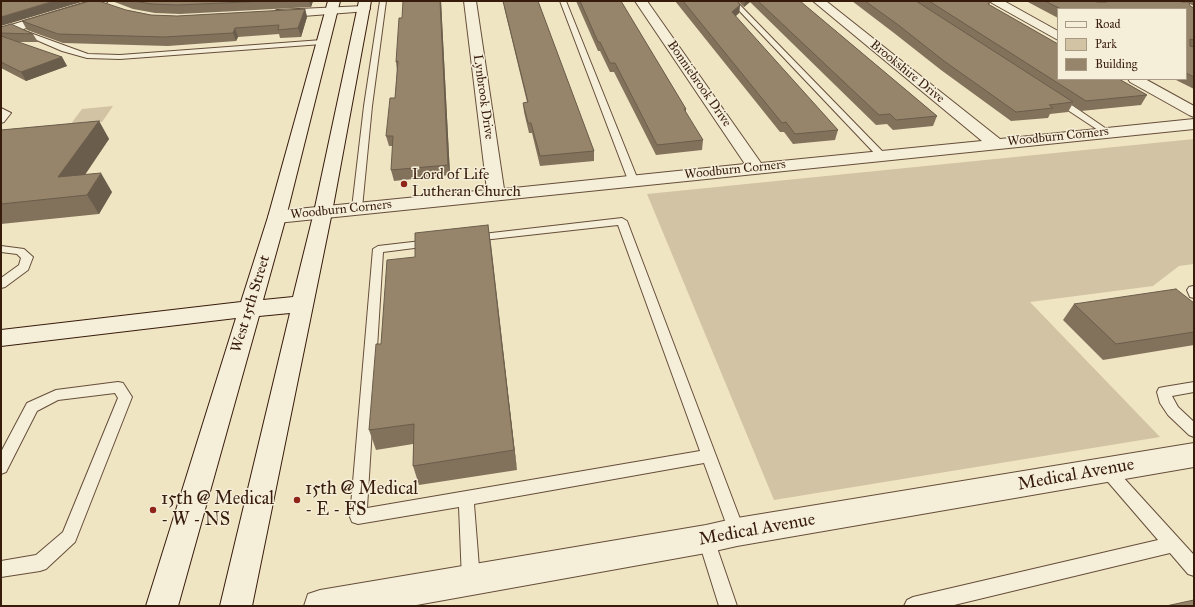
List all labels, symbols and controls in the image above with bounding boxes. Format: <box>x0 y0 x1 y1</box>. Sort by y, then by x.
legend <box>1057 8 1187 80</box>
text: Road <box>1095 17 1121 31</box>
street label: Brookshire Drive <box>867 37 947 107</box>
text: Park <box>1095 37 1117 51</box>
street label: Bonniebrook Drive <box>664 38 734 130</box>
street label: Lynbrook Drive <box>469 53 497 141</box>
text: Building <box>1095 57 1137 71</box>
street label: Woodburn Corners <box>1006 124 1110 150</box>
street label: Woodburn Corners <box>683 157 787 183</box>
place label: Lord of Life Lutheran Church <box>412 166 521 201</box>
marker: Lord of Life Lutheran Church <box>399 179 409 189</box>
street label: Woodburn Corners <box>289 197 393 223</box>
street label: West 15th Street <box>228 253 274 355</box>
street label: Medical Avenue <box>1016 454 1136 496</box>
place label: 15th @ Medical - E - FS <box>305 479 418 522</box>
place label: 15th @ Medical - W - NS <box>161 489 274 532</box>
marker: 15th @ Medical - E - FS <box>292 495 302 505</box>
marker: 15th @ Medical - W - NS <box>148 505 158 515</box>
street label: Medical Avenue <box>697 509 817 551</box>

